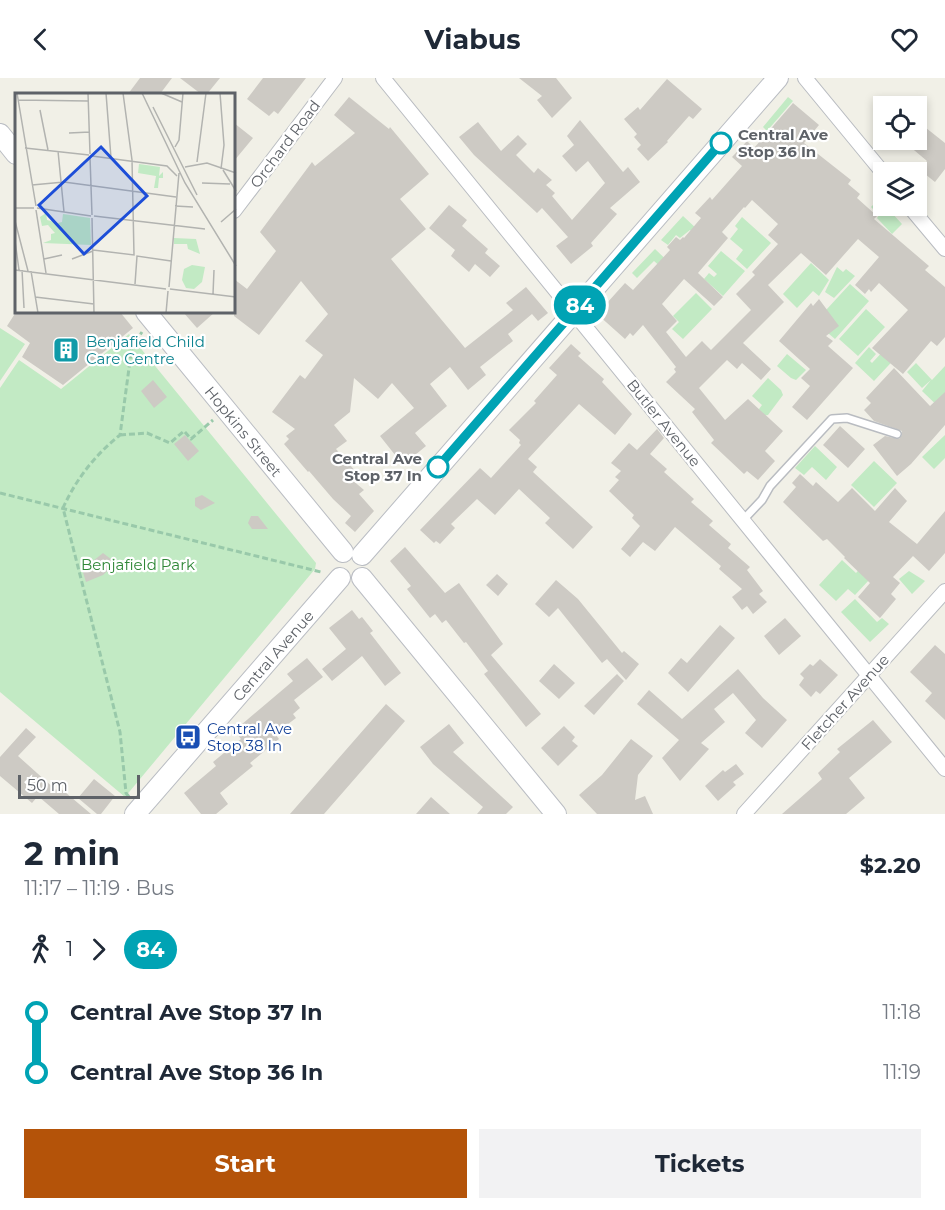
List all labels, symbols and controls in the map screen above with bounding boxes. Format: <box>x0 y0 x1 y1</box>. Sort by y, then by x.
icon: back <box>24 23 57 56</box>
text: Viabus <box>424 23 521 56</box>
icon: heart <box>888 23 921 56</box>
inset map <box>15 93 236 314</box>
street label: Orchard Road <box>246 96 324 192</box>
map controls <box>873 96 927 216</box>
button: locate <box>873 96 927 150</box>
place label: Central Ave Stop 36 In <box>738 125 828 161</box>
marker: Central Ave Stop 36 In <box>710 132 732 154</box>
button: layers <box>873 162 927 216</box>
line badge: 84 <box>553 286 607 324</box>
text: 84 <box>566 293 594 318</box>
place label: Benjafield Child Care Centre <box>86 332 205 368</box>
building icon: Benjafield Child Care Centre <box>51 335 81 365</box>
street label: Butler Avenue <box>623 375 705 471</box>
street label: Hopkins Street <box>201 382 286 480</box>
place label: Central Ave Stop 37 In <box>332 449 422 485</box>
marker: Central Ave Stop 37 In <box>427 456 449 478</box>
park label: Benjafield Park <box>81 555 195 574</box>
street label: Central Avenue <box>228 606 317 705</box>
street label: Fletcher Avenue <box>797 650 893 754</box>
place label: Central Ave Stop 38 In <box>207 719 292 755</box>
bus stop icon: Central Ave Stop 38 In <box>173 722 203 752</box>
scale bar <box>18 772 140 800</box>
text: 50 m <box>27 776 68 795</box>
text: 2 min <box>24 833 120 873</box>
text: $2.20 <box>860 852 921 879</box>
text: 11:17 – 11:19 · Bus <box>24 876 174 900</box>
icon: walk <box>24 933 57 966</box>
icon: forward <box>82 933 115 966</box>
text: 1 <box>66 937 73 961</box>
text: 84 <box>136 937 165 962</box>
text: Central Ave Stop 37 In <box>70 999 323 1026</box>
text: 11:18 <box>882 1000 921 1024</box>
text: Central Ave Stop 36 In <box>70 1059 323 1086</box>
text: 11:19 <box>883 1060 921 1084</box>
button: Start <box>24 1129 467 1198</box>
button: Tickets <box>479 1129 921 1198</box>

